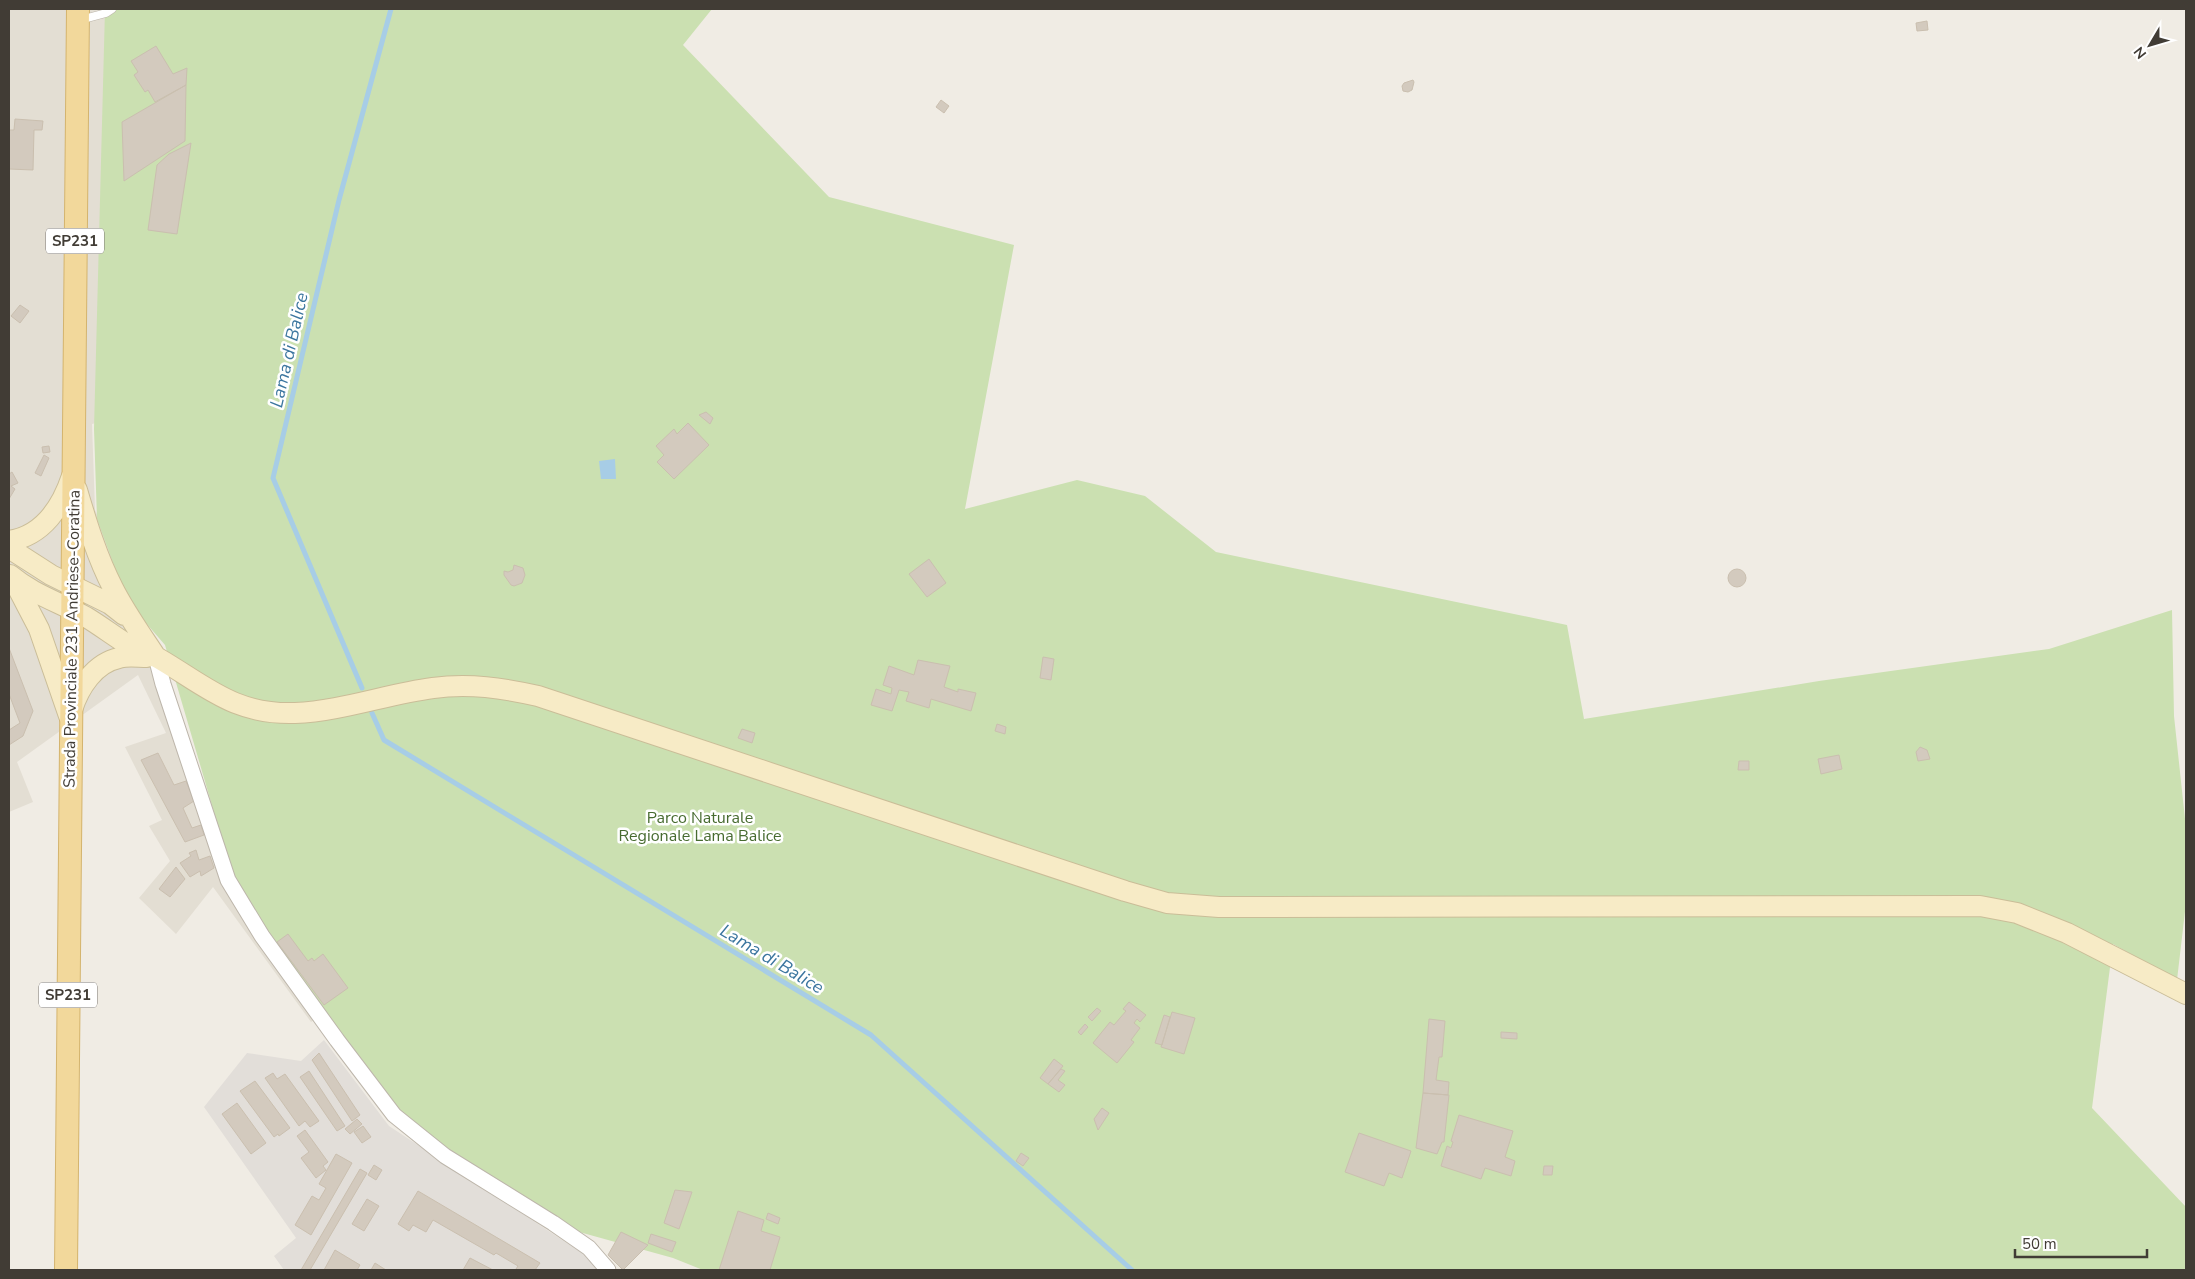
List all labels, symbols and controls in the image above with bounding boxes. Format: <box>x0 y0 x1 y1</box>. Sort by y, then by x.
north arrow <box>2125 20 2175 70</box>
text: N <box>2129 43 2151 63</box>
road number: SP231 <box>46 228 104 254</box>
water label: Lama di Balice <box>264 290 314 410</box>
street label: Strada Provinciale 231 Andriese-Coratina <box>58 490 86 788</box>
park label: Parco Naturale Regionale Lama Balice <box>619 807 781 847</box>
water label: Lama di Balice <box>716 919 829 1000</box>
road number: SP231 <box>39 982 97 1008</box>
scale bar <box>2015 1226 2148 1258</box>
text: 50 m <box>2022 1234 2057 1254</box>

